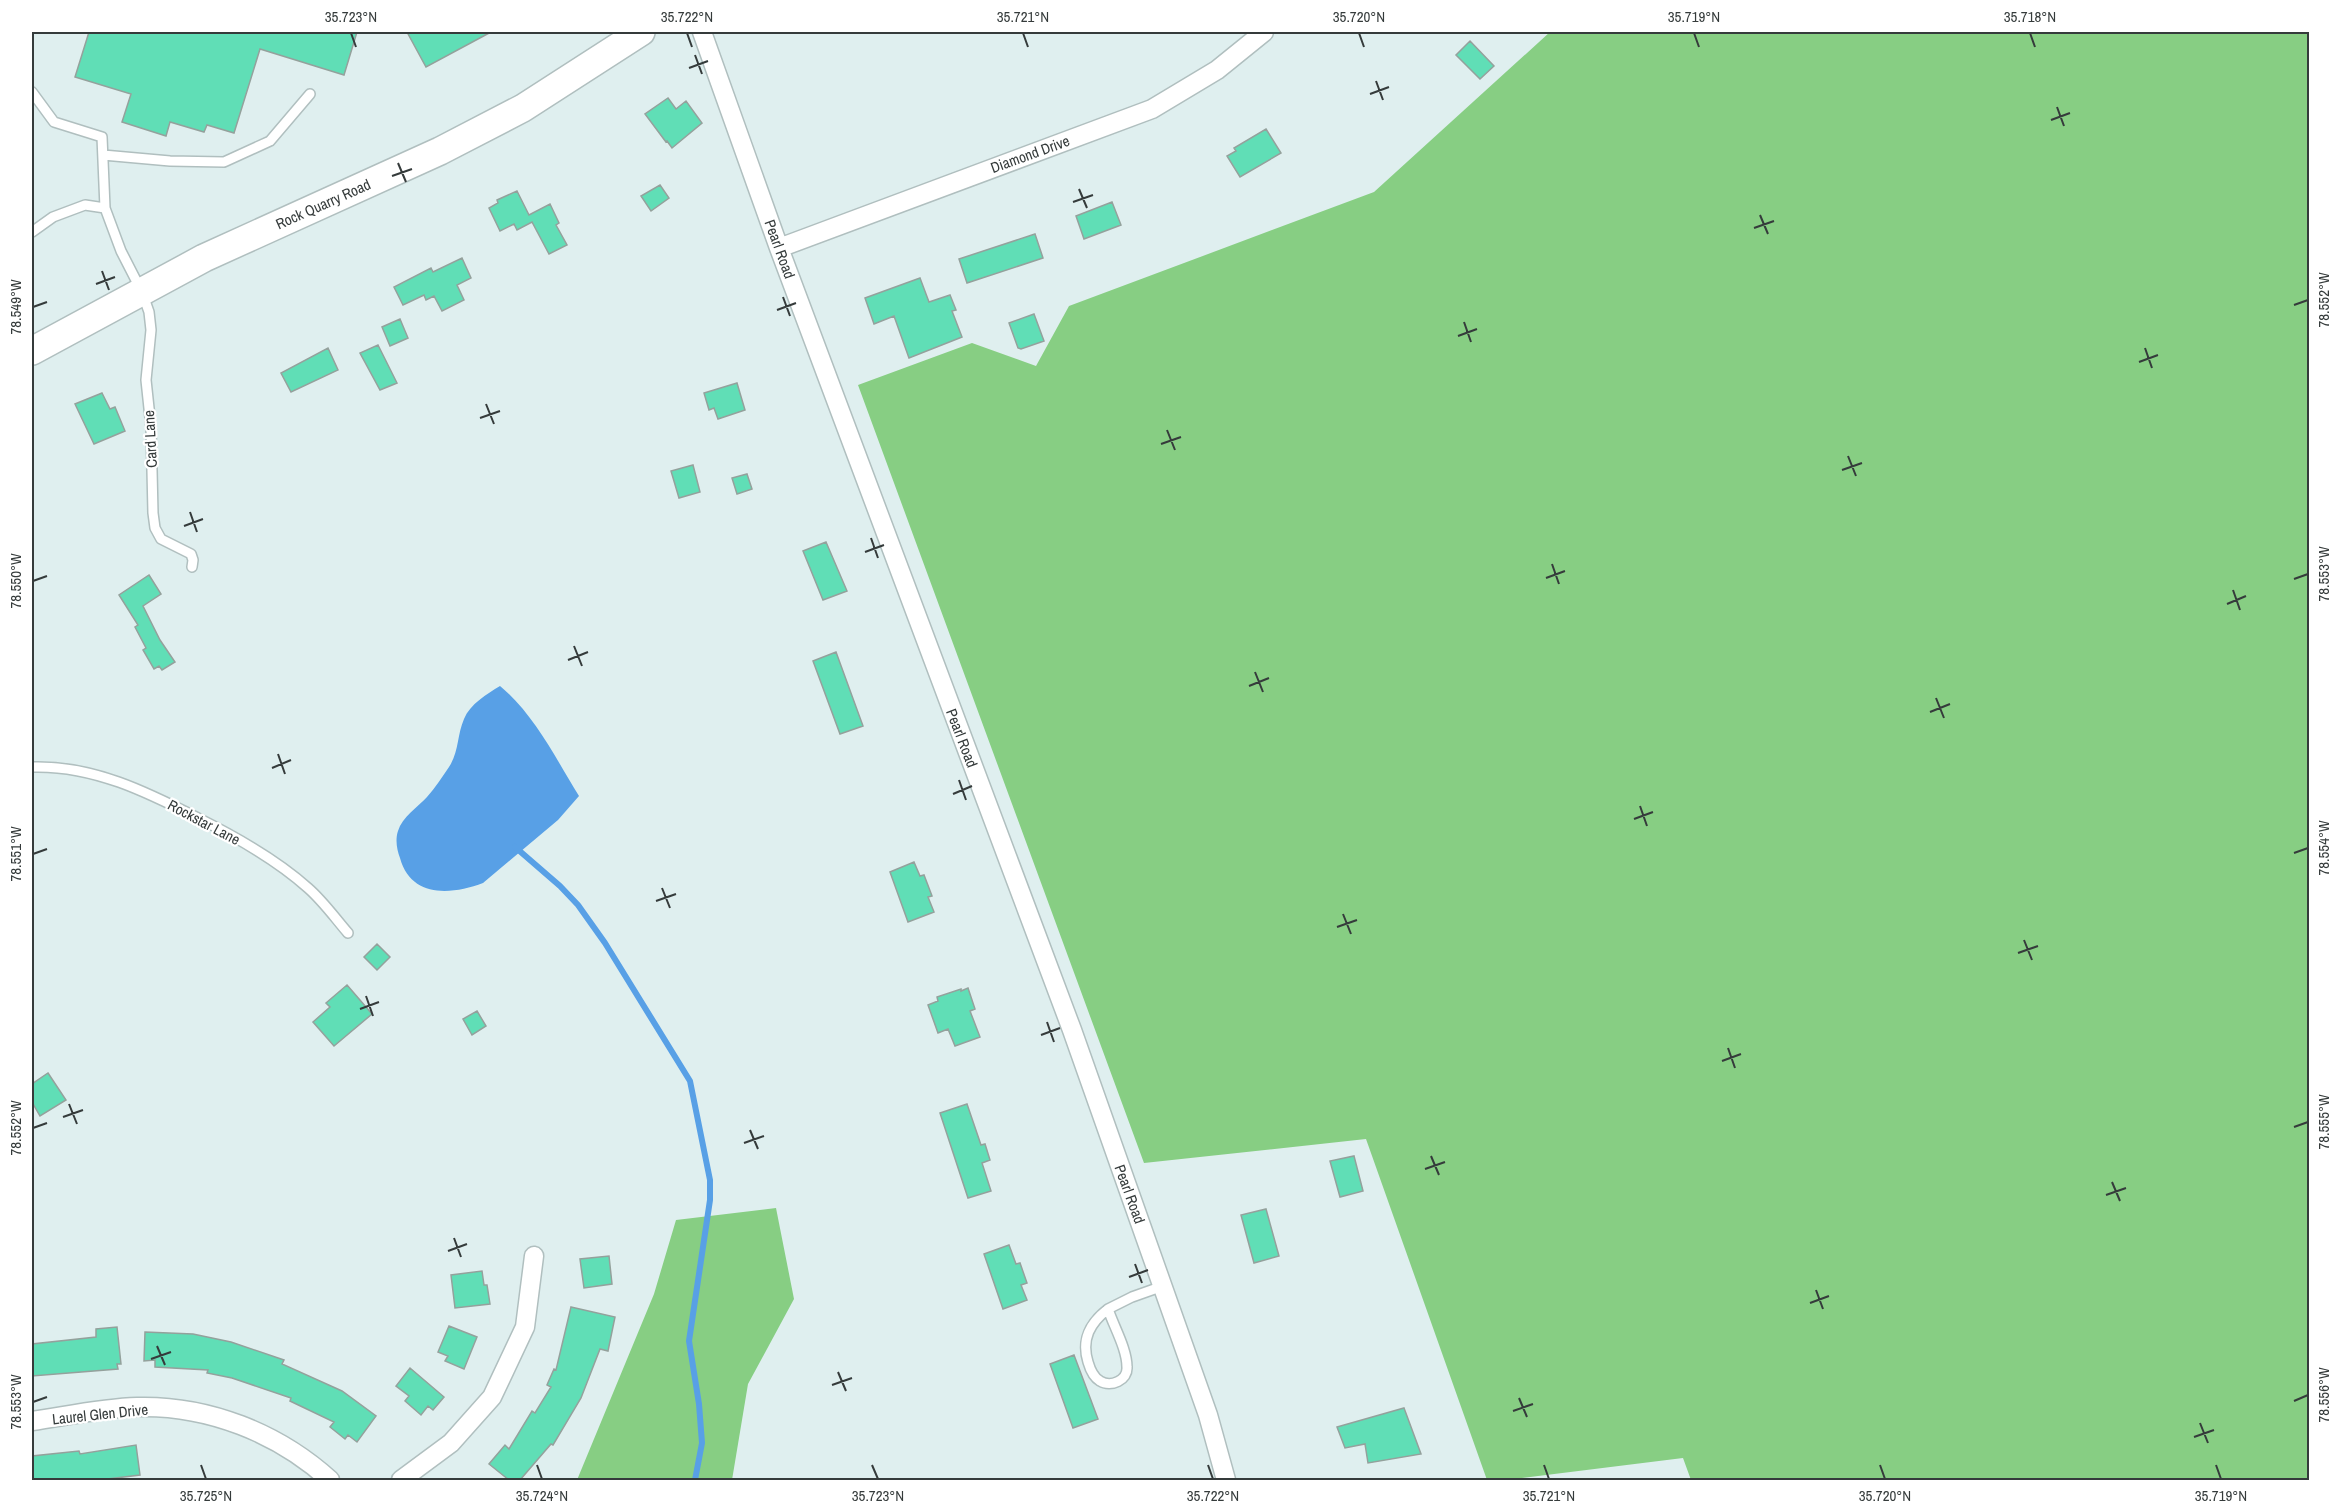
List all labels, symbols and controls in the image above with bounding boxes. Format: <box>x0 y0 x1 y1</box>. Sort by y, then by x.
text: 35.723°N <box>325 6 377 27</box>
text: 35.722°N <box>661 6 713 27</box>
text: 35.721°N <box>997 6 1049 27</box>
text: 35.720°N <box>1333 6 1385 27</box>
text: 35.719°N <box>1668 6 1720 27</box>
text: 35.718°N <box>2004 6 2056 27</box>
street label: Diamond Drive <box>988 130 1073 178</box>
street label: Rock Quarry Road <box>272 174 374 234</box>
street label: Pearl Road <box>760 216 800 282</box>
text: 78.552°W <box>2313 272 2334 328</box>
text: 78.549°W <box>5 279 26 335</box>
street label: Card Lane <box>138 410 162 468</box>
text: 78.553°W <box>2313 546 2334 602</box>
text: 78.550°W <box>5 553 26 609</box>
street label: Pearl Road <box>941 706 983 770</box>
street label: Rockstar Lane <box>164 794 244 850</box>
text: 78.554°W <box>2313 820 2334 876</box>
text: 78.551°W <box>5 826 26 882</box>
text: 78.555°W <box>2313 1094 2334 1150</box>
text: 78.552°W <box>5 1100 26 1156</box>
street label: Pearl Road <box>1110 1161 1150 1227</box>
text: 78.556°W <box>2313 1367 2334 1423</box>
text: 78.553°W <box>5 1374 26 1430</box>
street label: Laurel Glen Drive <box>51 1399 149 1429</box>
text: 35.725°N <box>180 1485 232 1506</box>
text: 35.724°N <box>516 1485 568 1506</box>
text: 35.723°N <box>852 1485 904 1506</box>
text: 35.722°N <box>1187 1485 1239 1506</box>
text: 35.721°N <box>1523 1485 1575 1506</box>
text: 35.720°N <box>1859 1485 1911 1506</box>
text: 35.719°N <box>2195 1485 2247 1506</box>

